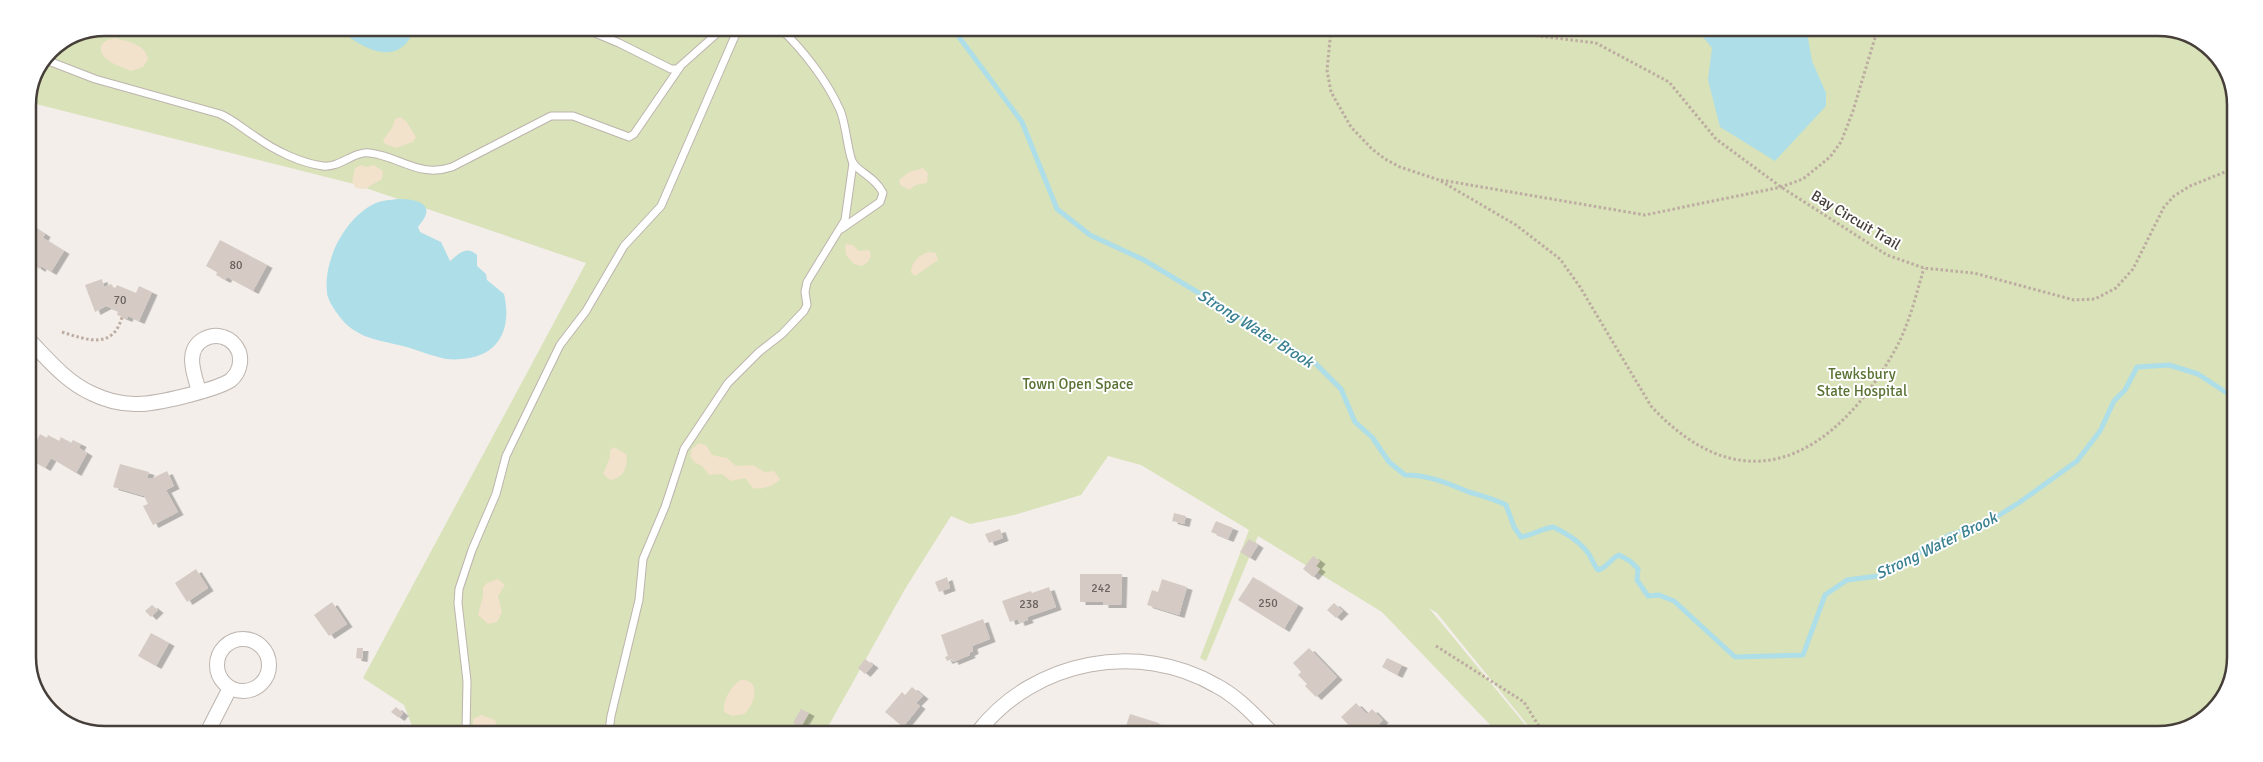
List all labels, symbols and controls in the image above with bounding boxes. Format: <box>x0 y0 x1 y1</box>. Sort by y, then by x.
street label: Bay Circuit Trail <box>1808 186 1904 254</box>
house number: 80 <box>230 258 242 273</box>
water label: Strong Water Brook <box>1194 285 1319 374</box>
house number: 70 <box>114 293 126 308</box>
park label: Tewksbury State Hospital <box>1817 365 1907 400</box>
park label: Town Open Space <box>1022 375 1134 393</box>
water label: Strong Water Brook <box>1872 507 2002 584</box>
house number: 242 <box>1091 581 1111 596</box>
house number: 250 <box>1258 596 1278 611</box>
house number: 238 <box>1019 597 1039 612</box>

